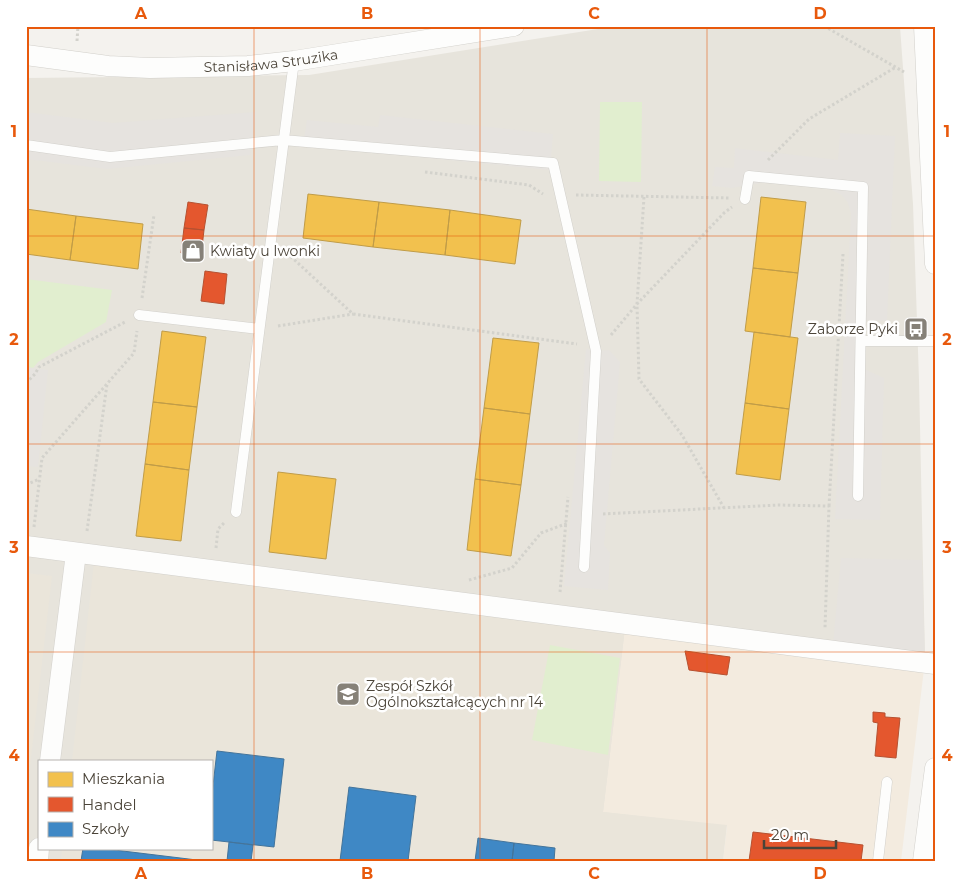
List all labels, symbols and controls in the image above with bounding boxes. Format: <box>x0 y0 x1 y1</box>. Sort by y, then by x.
text: A <box>134 4 148 23</box>
text: B <box>361 4 373 23</box>
text: C <box>588 4 600 23</box>
text: D <box>813 4 827 23</box>
street label: Stanisława Struzika <box>203 45 339 76</box>
text: 1 <box>11 122 17 141</box>
text: 1 <box>944 122 950 141</box>
shop icon: Kwiaty u Iwonki <box>180 238 206 264</box>
place label: Kwiaty u Iwonki <box>210 242 320 260</box>
bus stop icon: Zaborze Pyki <box>903 316 929 342</box>
place label: Zaborze Pyki <box>808 320 898 338</box>
text: 2 <box>9 330 19 349</box>
text: 2 <box>942 330 952 349</box>
text: 3 <box>8 538 19 557</box>
text: 3 <box>941 538 952 557</box>
place label: Zespół Szkół Ogólnokształcących nr 14 <box>366 677 544 711</box>
school or university icon: Zespół Szkół Ogólnokształcących nr 14 <box>335 681 361 707</box>
text: 4 <box>8 746 20 765</box>
text: 4 <box>941 746 953 765</box>
legend <box>38 760 212 850</box>
text: Mieszkania <box>82 769 165 788</box>
text: Handel <box>82 795 136 814</box>
scale bar <box>764 817 836 849</box>
text: Szkoły <box>82 819 130 838</box>
text: 20 m <box>771 825 809 844</box>
text: A <box>134 864 148 883</box>
text: B <box>361 864 373 883</box>
text: C <box>588 864 600 883</box>
text: D <box>813 864 827 883</box>

